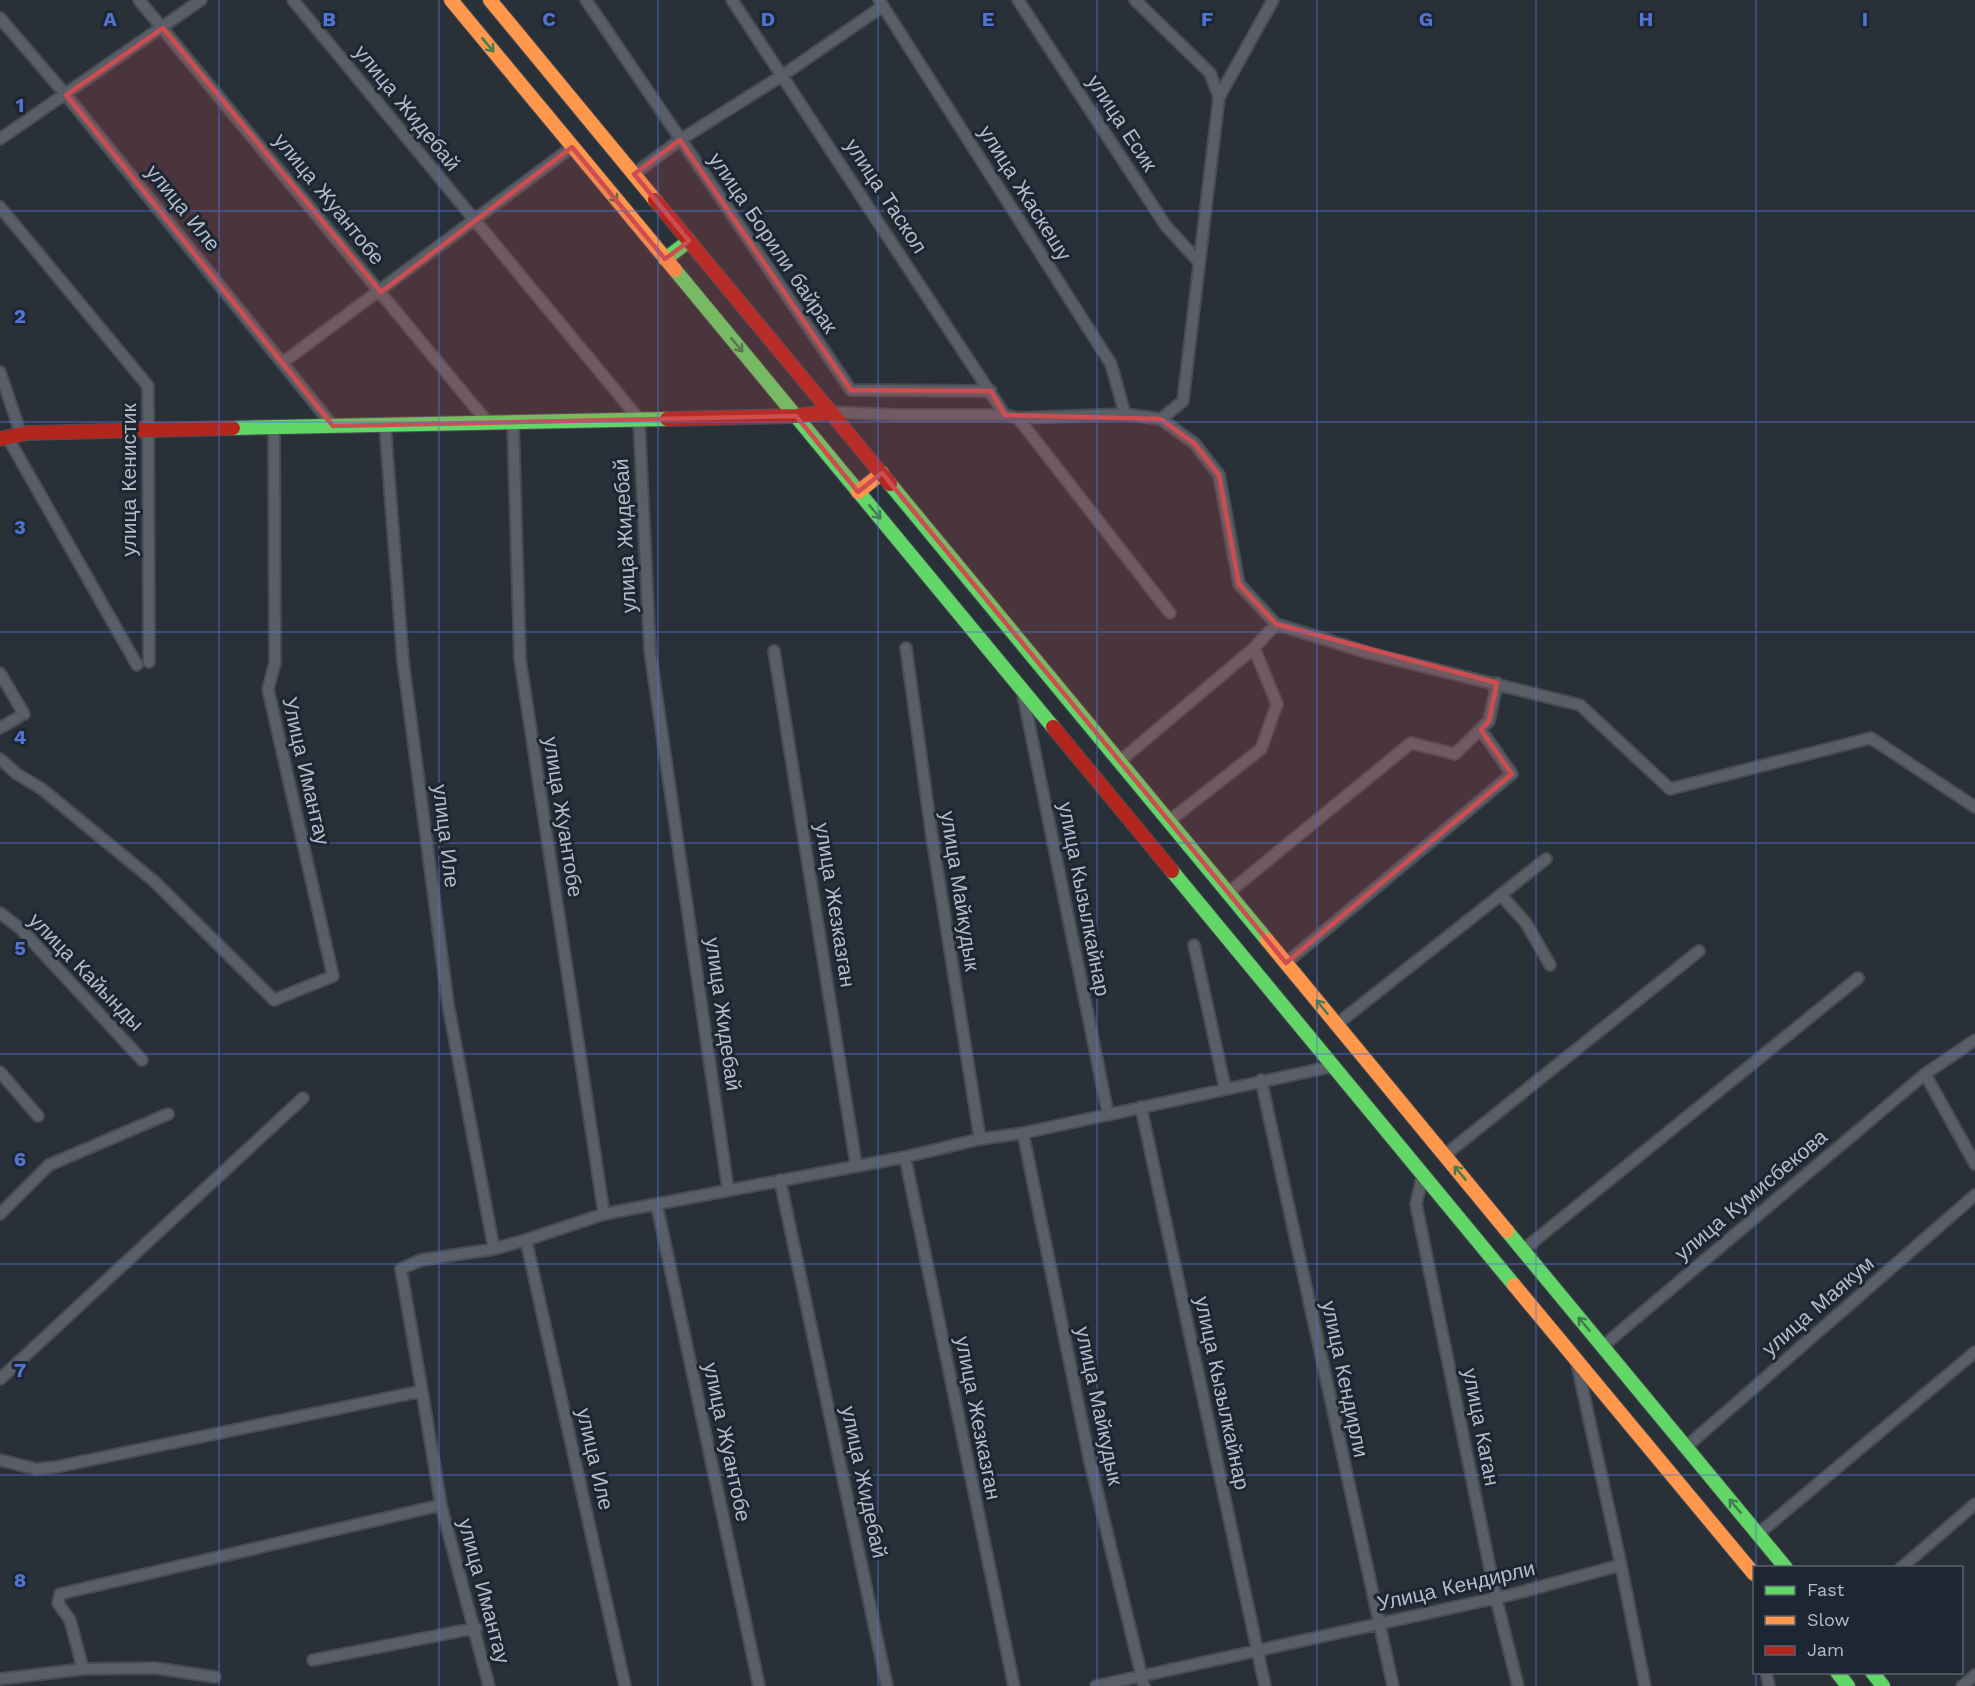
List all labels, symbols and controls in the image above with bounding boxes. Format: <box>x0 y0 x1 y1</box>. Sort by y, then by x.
text: A <box>103 7 117 31</box>
text: B <box>322 7 336 31</box>
text: C <box>542 7 556 31</box>
text: D <box>761 7 775 31</box>
text: E <box>982 7 994 31</box>
text: F <box>1201 7 1213 31</box>
text: G <box>1419 7 1433 31</box>
text: H <box>1639 7 1653 31</box>
text: I <box>1862 7 1868 31</box>
one-way arrow <box>481 37 495 52</box>
street label: улица Жидебай <box>349 40 466 176</box>
street label: улица Есик <box>1082 70 1163 176</box>
text: 1 <box>16 93 24 117</box>
street label: улица Жаскешу <box>974 120 1077 266</box>
street label: улица Жуантобе <box>269 128 390 270</box>
street label: улица Таскол <box>840 134 933 258</box>
street label: улица Борили байрак <box>704 148 844 338</box>
street label: улица Иле <box>141 159 226 256</box>
one-way arrow <box>606 187 619 203</box>
text: 2 <box>14 304 26 328</box>
one-way arrow <box>730 337 744 352</box>
street label: улица Кенистик <box>116 403 141 557</box>
street label: улица Жидебай <box>608 458 641 614</box>
one-way arrow <box>868 504 881 520</box>
text: 3 <box>14 515 26 539</box>
street label: Улица Имантау <box>277 695 336 848</box>
text: 4 <box>14 725 27 749</box>
street label: улица Жуантобе <box>538 735 589 899</box>
street label: улица Иле <box>428 783 465 889</box>
street label: улица Кызылкайнар <box>1053 800 1116 998</box>
street label: улица Майкудык <box>935 809 986 974</box>
street label: улица Жезказган <box>810 821 861 989</box>
street label: улица Кайынды <box>24 907 149 1036</box>
text: 5 <box>14 936 26 960</box>
street label: улица Жидебай <box>700 936 747 1092</box>
one-way arrow <box>1315 1000 1329 1015</box>
street label: улица Кумисбекова <box>1669 1123 1832 1266</box>
text: 6 <box>14 1147 26 1171</box>
one-way arrow <box>1453 1165 1466 1181</box>
street label: улица Маякум <box>1757 1250 1879 1361</box>
street label: улица Кызылкайнар <box>1190 1294 1255 1492</box>
street label: улица Кендирли <box>1317 1298 1374 1459</box>
one-way arrow <box>1578 1316 1591 1332</box>
street label: улица Майкудык <box>1070 1324 1129 1488</box>
street label: улица Жезказган <box>950 1334 1007 1502</box>
text: 7 <box>14 1358 26 1382</box>
street label: улица Жуантобе <box>698 1360 757 1524</box>
street label: улица Каган <box>1458 1366 1505 1488</box>
street label: улица Жидебай <box>836 1404 893 1560</box>
street label: улица Иле <box>572 1405 619 1512</box>
one-way arrow <box>1728 1499 1742 1514</box>
street label: улица Имантау <box>453 1516 516 1667</box>
street label: Улица Кендирли <box>1375 1555 1537 1616</box>
legend <box>1753 1566 1963 1674</box>
text: 8 <box>14 1568 26 1592</box>
text: Fast <box>1807 1579 1845 1600</box>
text: Slow <box>1807 1609 1850 1630</box>
text: Jam <box>1807 1639 1844 1660</box>

